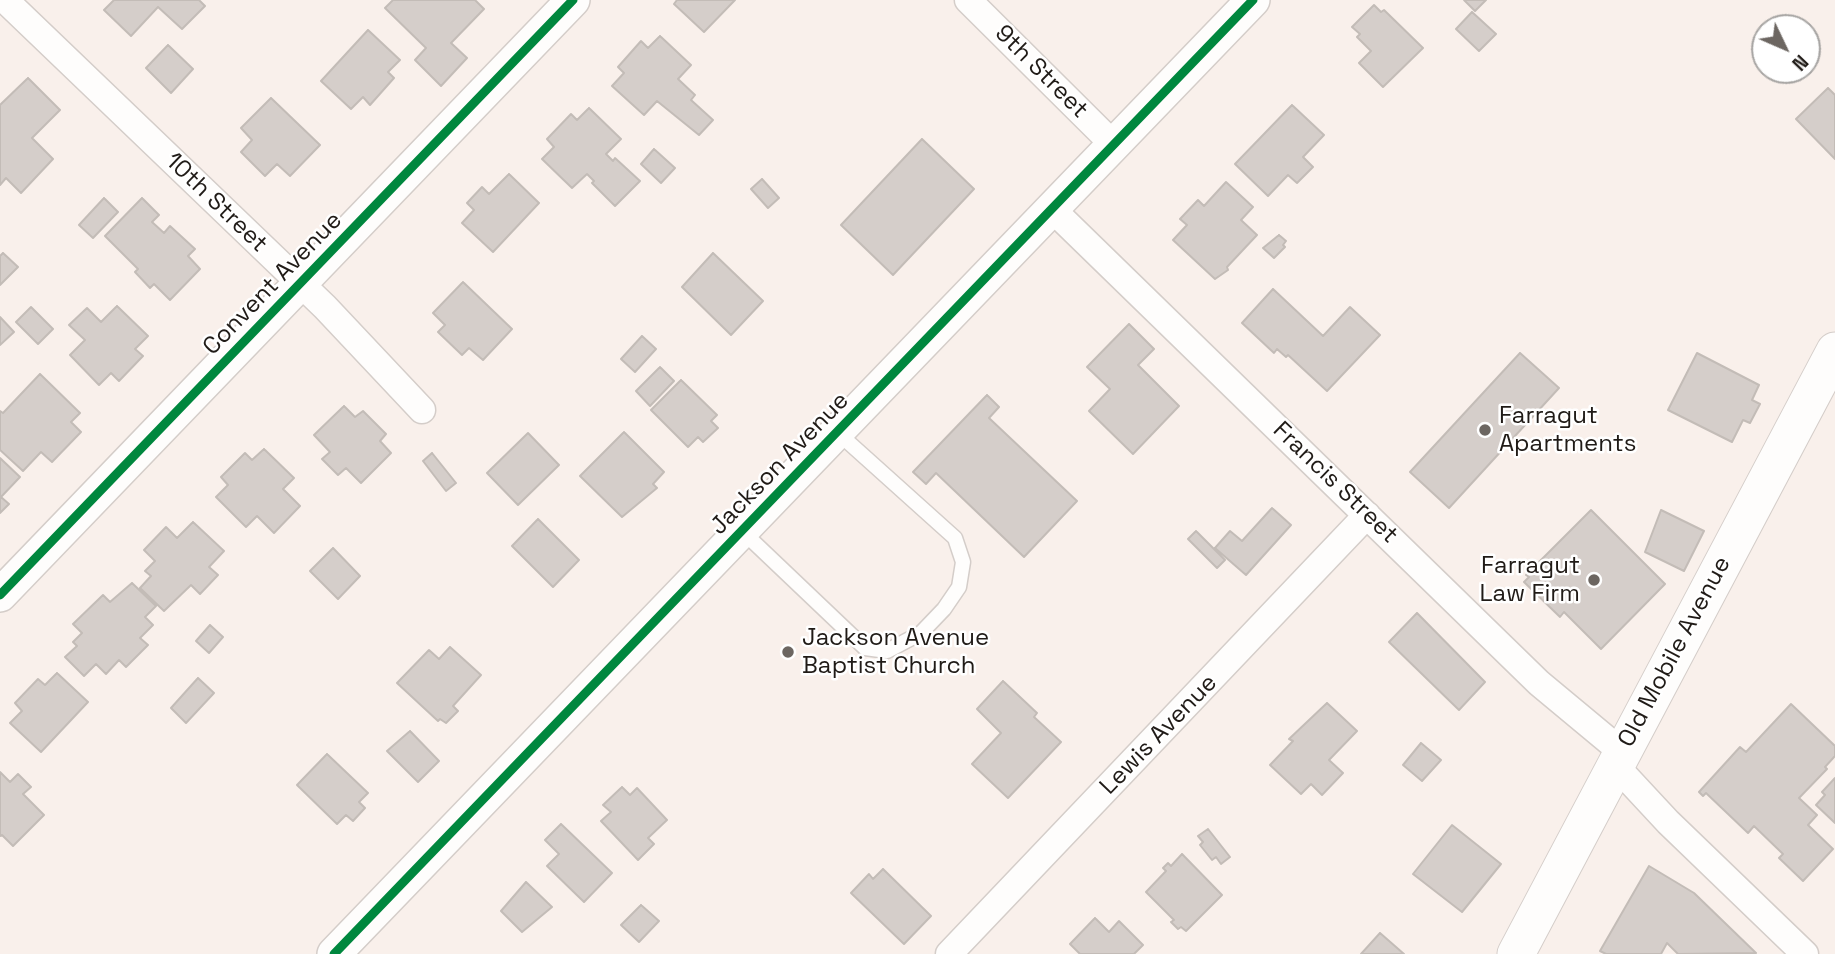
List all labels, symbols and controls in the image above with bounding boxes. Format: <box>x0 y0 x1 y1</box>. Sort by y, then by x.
north arrow <box>1751 14 1821 84</box>
street label: 9th Street <box>988 19 1094 125</box>
text: N <box>1787 49 1813 76</box>
street label: 10th Street <box>159 147 273 259</box>
street label: Convent Avenue <box>197 207 349 361</box>
street label: Jackson Avenue <box>705 387 855 541</box>
place label: Farragut Apartments <box>1499 402 1636 458</box>
street label: Francis Street <box>1267 416 1403 550</box>
marker: Farragut Apartments <box>1477 422 1493 438</box>
place label: Farragut Law Firm <box>1479 552 1580 608</box>
street label: Old Mobile Avenue <box>1613 552 1737 752</box>
marker: Farragut Law Firm <box>1586 572 1602 588</box>
place label: Jackson Avenue Baptist Church <box>802 624 989 680</box>
marker: Jackson Avenue Baptist Church <box>780 644 796 660</box>
street label: Lewis Avenue <box>1095 669 1223 801</box>

